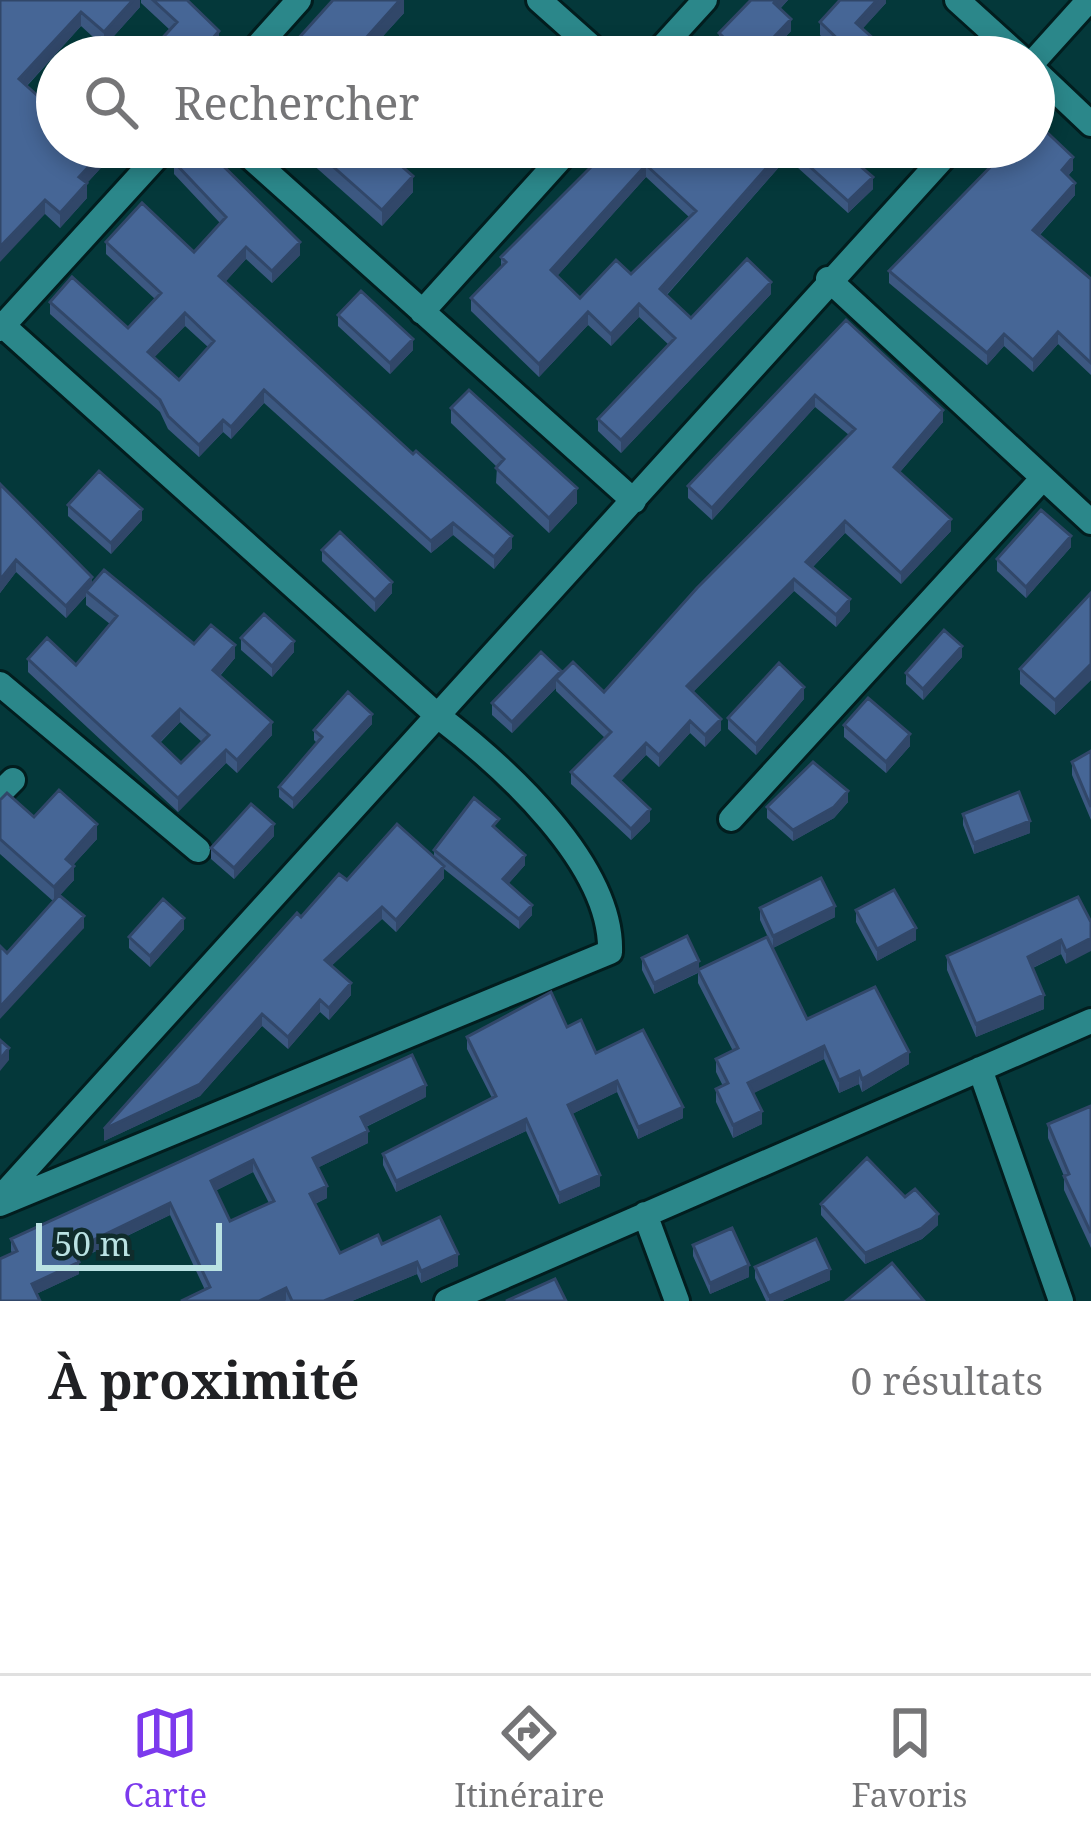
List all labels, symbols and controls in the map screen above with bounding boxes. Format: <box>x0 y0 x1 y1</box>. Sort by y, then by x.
search box <box>36 36 1055 168</box>
icon: search <box>78 69 144 135</box>
text: Rechercher <box>174 72 420 133</box>
scale bar <box>36 1217 222 1270</box>
text: 50 m <box>54 1221 131 1266</box>
text: À proximité <box>48 1344 360 1414</box>
text: 0 résultats <box>850 1353 1043 1406</box>
tab: Carte <box>124 1700 207 1817</box>
tab: Itinéraire <box>454 1700 605 1817</box>
tab: Favoris <box>852 1700 967 1817</box>

